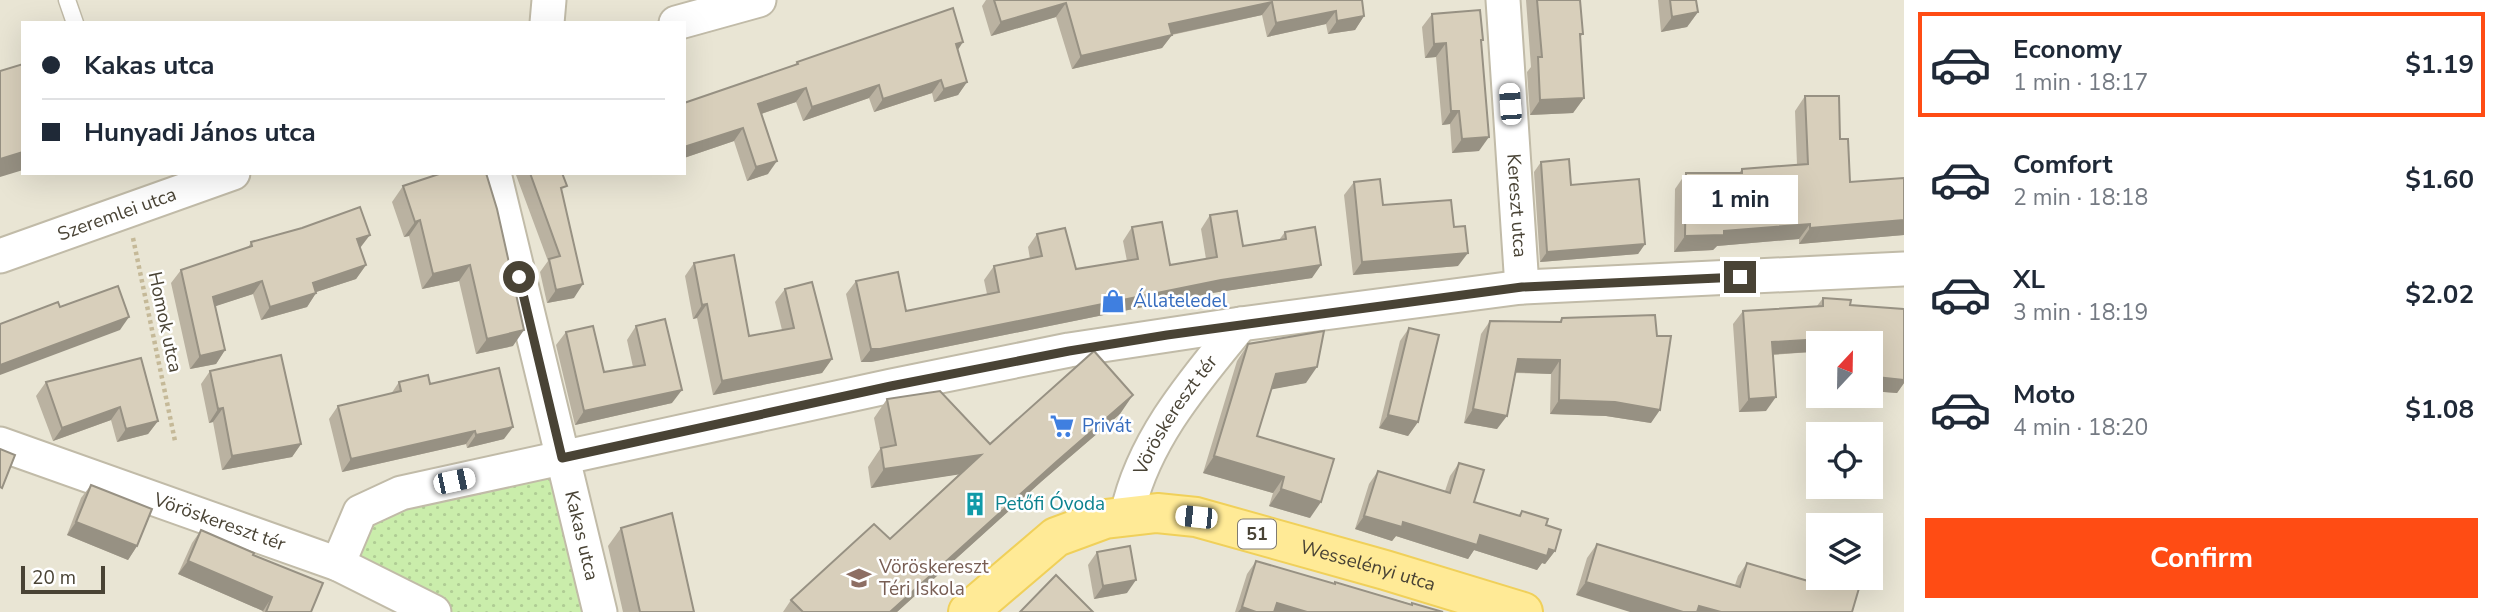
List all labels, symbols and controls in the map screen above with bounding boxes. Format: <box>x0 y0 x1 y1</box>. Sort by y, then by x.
text: Economy <box>2013 32 2122 67</box>
icon: car <box>1929 33 1992 96</box>
text: $1.19 <box>2405 47 2474 82</box>
text: Kakas utca <box>84 48 215 83</box>
text: 1 min · 18:17 <box>2013 67 2148 98</box>
car <box>1499 82 1522 126</box>
text: Hunyadi János utca <box>84 115 316 150</box>
text: Comfort <box>2013 147 2113 182</box>
icon: car <box>1929 148 1992 211</box>
street label: Kereszt utca <box>1500 153 1533 258</box>
text: $1.60 <box>2405 162 2474 197</box>
callout: 1 min <box>1682 176 1798 224</box>
street label: Szeremlei utca <box>54 181 180 248</box>
text: 2 min · 18:18 <box>2013 182 2148 213</box>
text: 1 min <box>1710 184 1770 215</box>
route start <box>503 261 535 293</box>
route end <box>1724 261 1756 293</box>
text: XL <box>2013 262 2045 297</box>
icon: car <box>1929 263 1992 326</box>
street label: Homok utca <box>142 269 188 375</box>
text: $2.02 <box>2405 277 2474 312</box>
shop icon: Állateledel <box>1099 287 1127 315</box>
place label: Állateledel <box>1133 288 1228 314</box>
text: 3 min · 18:19 <box>2013 297 2148 328</box>
north arrow <box>1806 331 1883 408</box>
map controls <box>1806 331 1883 590</box>
street label: Vöröskereszt tér <box>1127 349 1224 480</box>
text: Moto <box>2013 377 2075 412</box>
icon: car <box>1929 378 1992 441</box>
text: $1.08 <box>2405 392 2474 427</box>
supermarket icon: Privát <box>1048 412 1076 440</box>
text: 4 min · 18:20 <box>2013 412 2148 443</box>
place label: Privát <box>1082 413 1132 439</box>
button: locate <box>1806 422 1883 499</box>
car <box>432 466 477 496</box>
street label: Vöröskereszt tér <box>149 486 289 557</box>
street label: Kakas utca <box>558 488 605 583</box>
building icon: Petőfi Óvoda <box>961 490 989 518</box>
place label: Petőfi Óvoda <box>995 491 1105 517</box>
car <box>1175 504 1218 530</box>
button: layers <box>1806 513 1883 590</box>
button: Confirm <box>1925 518 2478 598</box>
road number: 51 <box>1238 520 1276 548</box>
street label: Wesselényi utca <box>1297 534 1439 598</box>
place label: Vöröskereszt Téri Iskola <box>878 554 989 602</box>
scale bar <box>21 563 105 595</box>
school or university icon: Vöröskereszt Téri Iskola <box>845 564 873 592</box>
text: 20 m <box>32 565 76 591</box>

